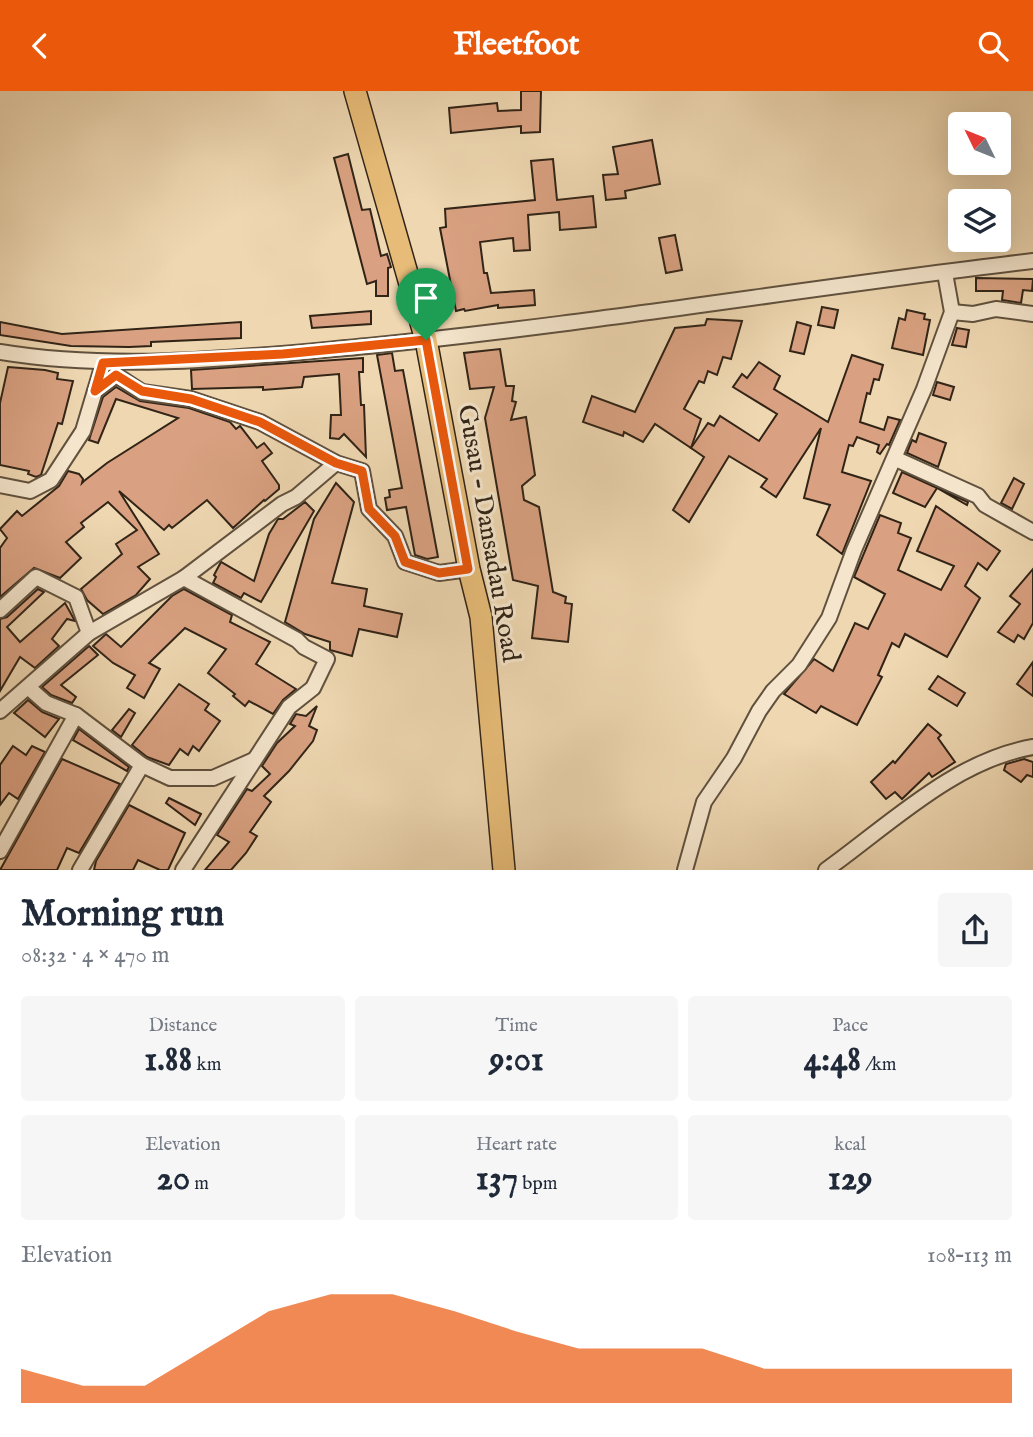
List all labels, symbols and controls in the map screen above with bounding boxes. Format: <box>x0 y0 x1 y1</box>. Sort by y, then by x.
text: Fleetfoot <box>453 25 580 66</box>
icon: back <box>21 27 59 65</box>
icon: search <box>974 27 1012 65</box>
north arrow <box>948 112 1012 175</box>
map controls <box>948 112 1011 252</box>
button: layers <box>948 189 1011 252</box>
pin <box>396 268 456 340</box>
icon: arrive <box>407 279 445 317</box>
street label: Gusau - Dansadau Road <box>450 402 527 665</box>
text: Morning run <box>21 891 224 939</box>
button: share <box>938 893 1012 967</box>
text: 08:32 · 4 × 470 m <box>21 941 170 970</box>
text: Distance <box>148 1014 217 1038</box>
text: Time <box>495 1014 538 1038</box>
text: Pace <box>832 1014 868 1038</box>
text: 1.88 <box>144 1038 192 1083</box>
text: 9:01 <box>489 1038 544 1083</box>
text: 4:48 <box>804 1038 861 1083</box>
text: km <box>192 1053 221 1077</box>
text: /km <box>861 1053 897 1077</box>
text: Elevation <box>145 1133 221 1157</box>
text: Heart rate <box>476 1133 557 1157</box>
text: kcal <box>834 1133 866 1157</box>
text: 20 <box>157 1157 190 1202</box>
text: 137 <box>476 1157 518 1202</box>
text: 129 <box>828 1157 873 1202</box>
text: m <box>190 1172 209 1196</box>
text: bpm <box>518 1172 557 1196</box>
text: Elevation <box>21 1241 112 1270</box>
text: 108–113 m <box>927 1241 1012 1270</box>

